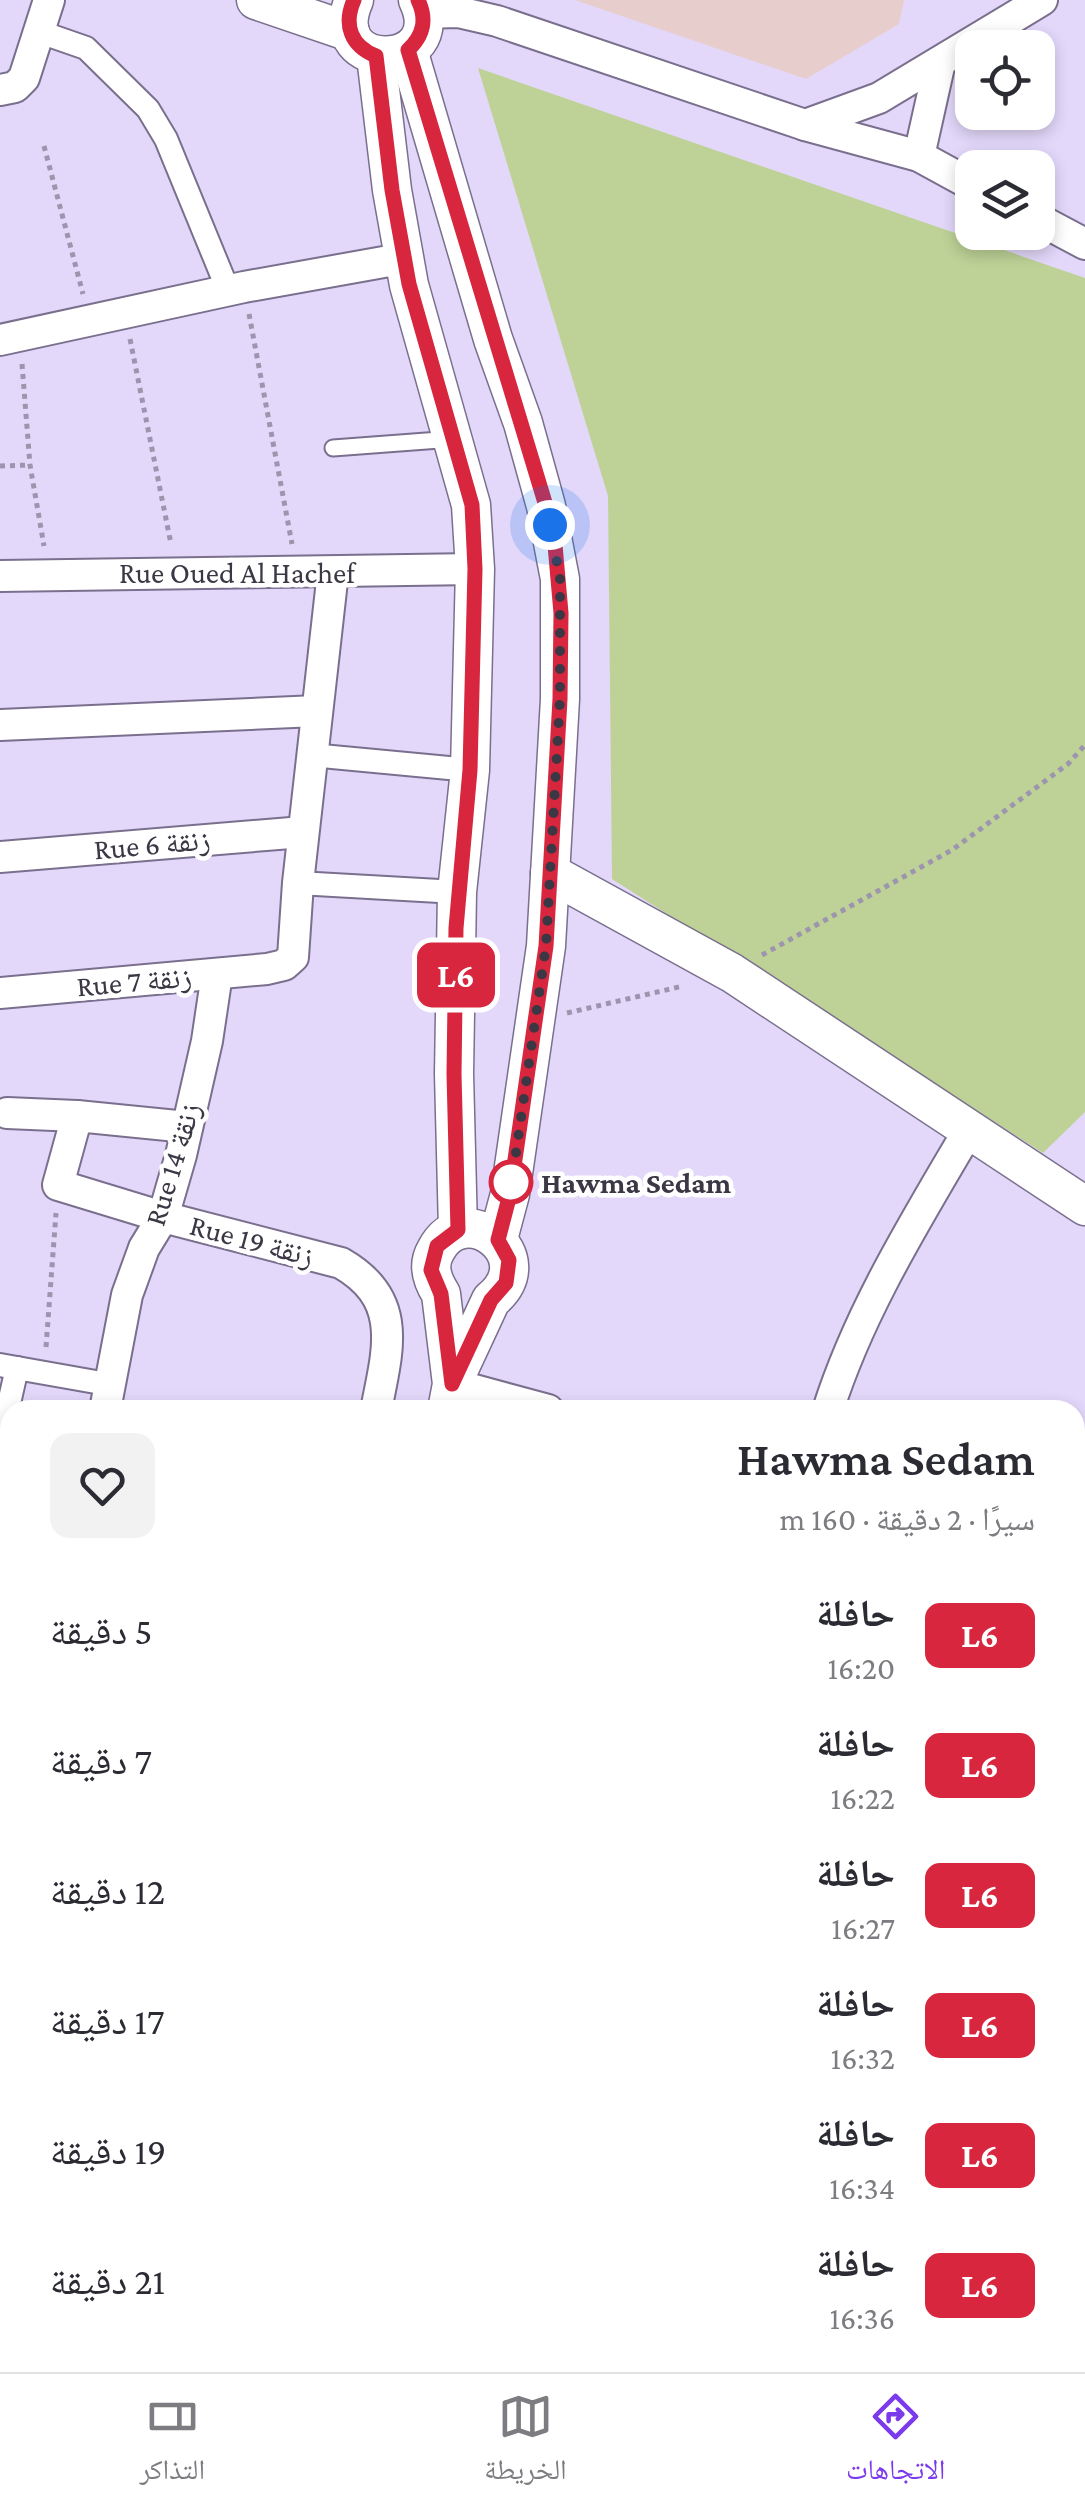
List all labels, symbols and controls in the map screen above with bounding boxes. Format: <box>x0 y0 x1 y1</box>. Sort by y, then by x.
map controls <box>955 30 1055 250</box>
button: locate <box>955 30 1055 130</box>
button: layers <box>955 150 1055 250</box>
your location <box>525 500 575 550</box>
street label: Rue Oued Al Hachef <box>119 556 357 589</box>
street label: Rue 6 زنقة <box>92 822 212 866</box>
line badge: L6 <box>411 942 501 1008</box>
text: L6 <box>437 956 475 995</box>
street label: Rue 7 زنقة <box>75 960 193 1002</box>
street label: Rue 14 زنقة <box>138 1099 206 1229</box>
marker: Hawma Sedam <box>490 1161 532 1203</box>
place label: Hawma Sedam <box>541 1166 732 1199</box>
street label: Rue 19 زنقة <box>186 1208 318 1272</box>
text: Hawma Sedam <box>737 1432 1035 1485</box>
button: heart <box>50 1433 155 1538</box>
text: سيرًا · 2 دقيقة · 160 m <box>780 1501 1035 1537</box>
text: حافلة <box>816 1592 895 1634</box>
text: 5 دقيقة <box>50 1610 152 1652</box>
text: L6 <box>961 1616 999 1655</box>
text: 16:20 <box>827 1650 895 1686</box>
text: حافلة <box>816 1722 895 1764</box>
text: 7 دقيقة <box>50 1740 152 1782</box>
text: L6 <box>961 1746 999 1785</box>
text: 16:22 <box>830 1780 895 1816</box>
text: حافلة <box>816 1852 895 1894</box>
text: 12 دقيقة <box>50 1870 165 1912</box>
text: L6 <box>961 1876 999 1915</box>
text: 16:27 <box>831 1910 895 1946</box>
text: حافلة <box>816 1982 895 2024</box>
text: 17 دقيقة <box>50 2000 165 2042</box>
text: L6 <box>961 2006 999 2045</box>
text: 16:32 <box>831 2040 895 2076</box>
text: حافلة <box>816 2112 895 2154</box>
text: 19 دقيقة <box>50 2130 166 2172</box>
text: L6 <box>961 2136 999 2175</box>
text: 16:34 <box>829 2170 895 2206</box>
text: حافلة <box>816 2242 895 2284</box>
text: 21 دقيقة <box>50 2260 165 2302</box>
text: L6 <box>961 2266 999 2305</box>
text: 16:36 <box>829 2300 895 2336</box>
tab: التذاكر <box>140 2389 205 2497</box>
tab: الخريطة <box>484 2389 567 2497</box>
tab: الاتجاهات <box>846 2389 945 2497</box>

